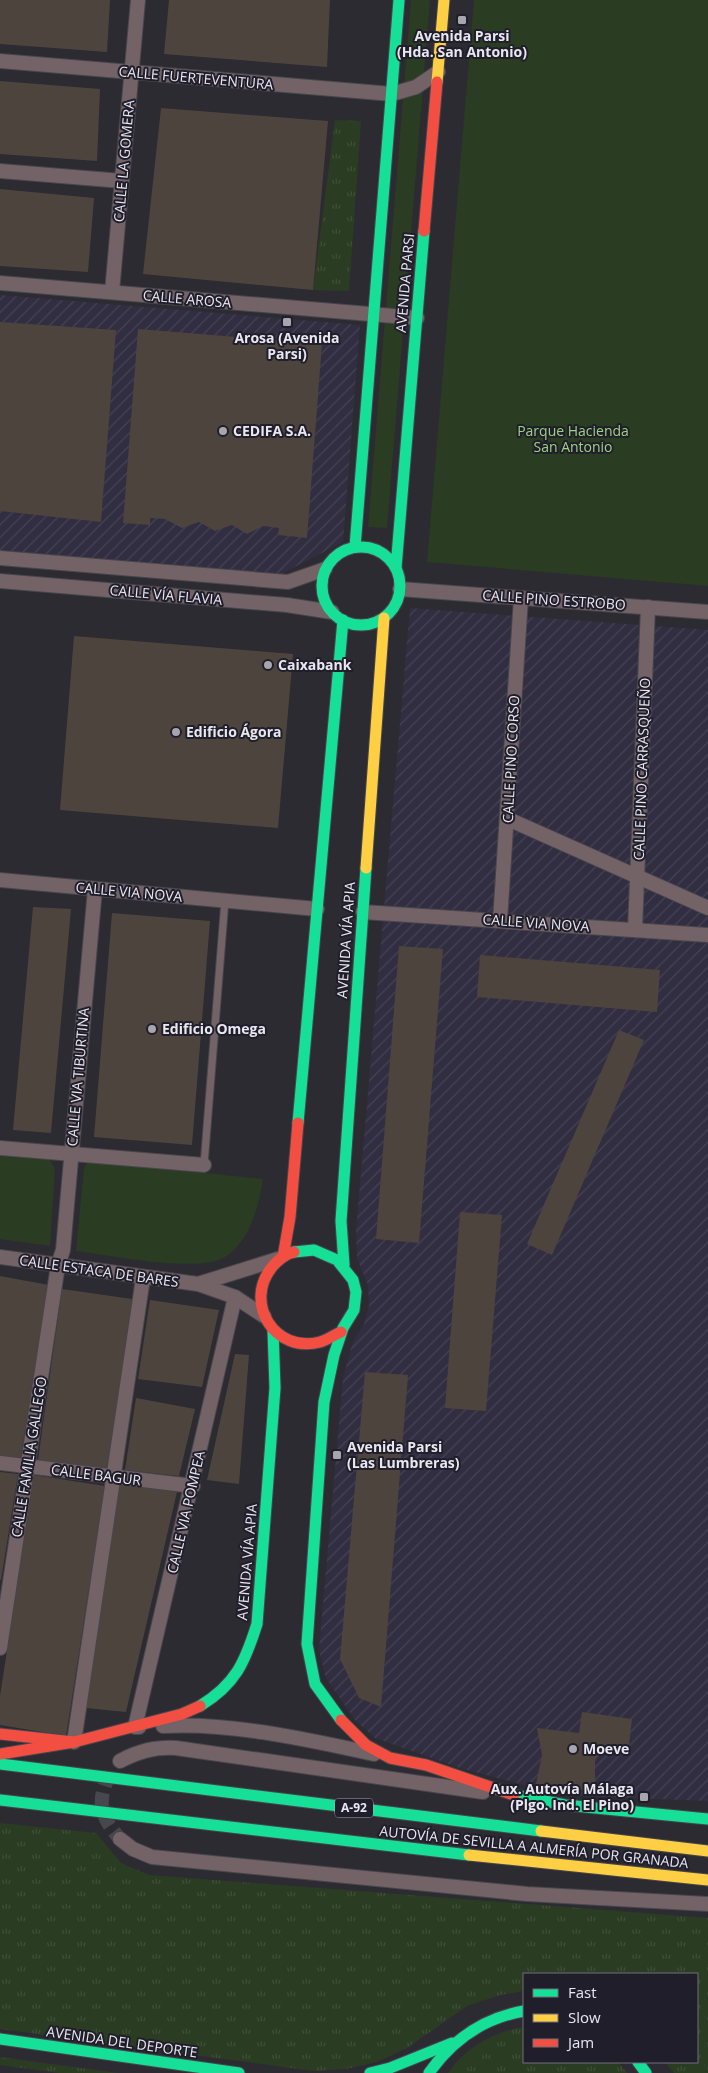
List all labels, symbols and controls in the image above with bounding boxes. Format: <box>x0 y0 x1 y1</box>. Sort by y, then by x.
marker: Avenida Parsi (Hda. San Antonio) <box>456 14 468 26</box>
place label: Avenida Parsi (Hda. San Antonio) <box>397 26 527 61</box>
street label: CALLE FUERTEVENTURA <box>118 61 274 94</box>
street label: CALLE LA GOMERA <box>109 99 138 223</box>
street label: AVENIDA PARSI <box>391 233 418 333</box>
street label: CALLE AROSA <box>142 285 232 312</box>
marker: Arosa (Avenida Parsi) <box>281 316 293 328</box>
place label: Arosa (Avenida Parsi) <box>234 328 340 363</box>
place label: CEDIFA S.A. <box>233 421 311 440</box>
park label: Parque Hacienda San Antonio <box>517 421 629 456</box>
marker: CEDIFA S.A. <box>217 425 229 437</box>
street label: CALLE VÍA FLAVIA <box>109 580 223 609</box>
street label: CALLE PINO ESTROBO <box>482 585 626 614</box>
place label: Caixabank <box>278 655 352 674</box>
marker: Caixabank <box>262 659 274 671</box>
street label: CALLE PINO CARRASQUEÑO <box>629 677 654 861</box>
street label: CALLE PINO CORSO <box>498 694 523 823</box>
place label: Edificio Ágora <box>186 722 281 741</box>
marker: Edificio Ágora <box>170 726 182 738</box>
street label: CALLE VIA NOVA <box>75 877 183 906</box>
street label: AVENIDA VÍA APIA <box>332 881 359 999</box>
street label: CALLE VIA NOVA <box>482 909 590 936</box>
street label: CALLE VIA TIBURTINA <box>62 1007 93 1147</box>
place label: Edificio Omega <box>162 1019 266 1038</box>
marker: Edificio Omega <box>146 1023 158 1035</box>
street label: CALLE ESTACA DE BARES <box>18 1250 180 1291</box>
street label: CALLE FAMILIA GALLEGO <box>6 1375 51 1539</box>
place label: Avenida Parsi (Las Lumbreras) <box>347 1437 460 1472</box>
street label: CALLE VIA POMPEA <box>162 1449 209 1575</box>
marker: Avenida Parsi (Las Lumbreras) <box>331 1449 343 1461</box>
street label: CALLE BAGUR <box>50 1460 143 1489</box>
street label: AVENIDA VÍA APIA <box>232 1503 261 1621</box>
place label: Moeve <box>583 1739 629 1758</box>
marker: Moeve <box>567 1743 579 1755</box>
place label: Aux. Autovía Málaga (Plgo. Ind. El Pino) <box>491 1779 634 1814</box>
marker: Aux. Autovía Málaga (Plgo. Ind. El Pino) <box>638 1791 650 1803</box>
road number: A-92 <box>335 1799 373 1818</box>
street label: AUTOVÍA DE SEVILLA A ALMERÍA POR GRANADA <box>379 1821 690 1872</box>
legend <box>523 1973 698 2063</box>
text: Fast <box>568 1982 597 2002</box>
text: Slow <box>568 2007 601 2027</box>
street label: AVENIDA DEL DEPORTE <box>45 2021 199 2062</box>
text: Jam <box>566 2032 594 2052</box>

